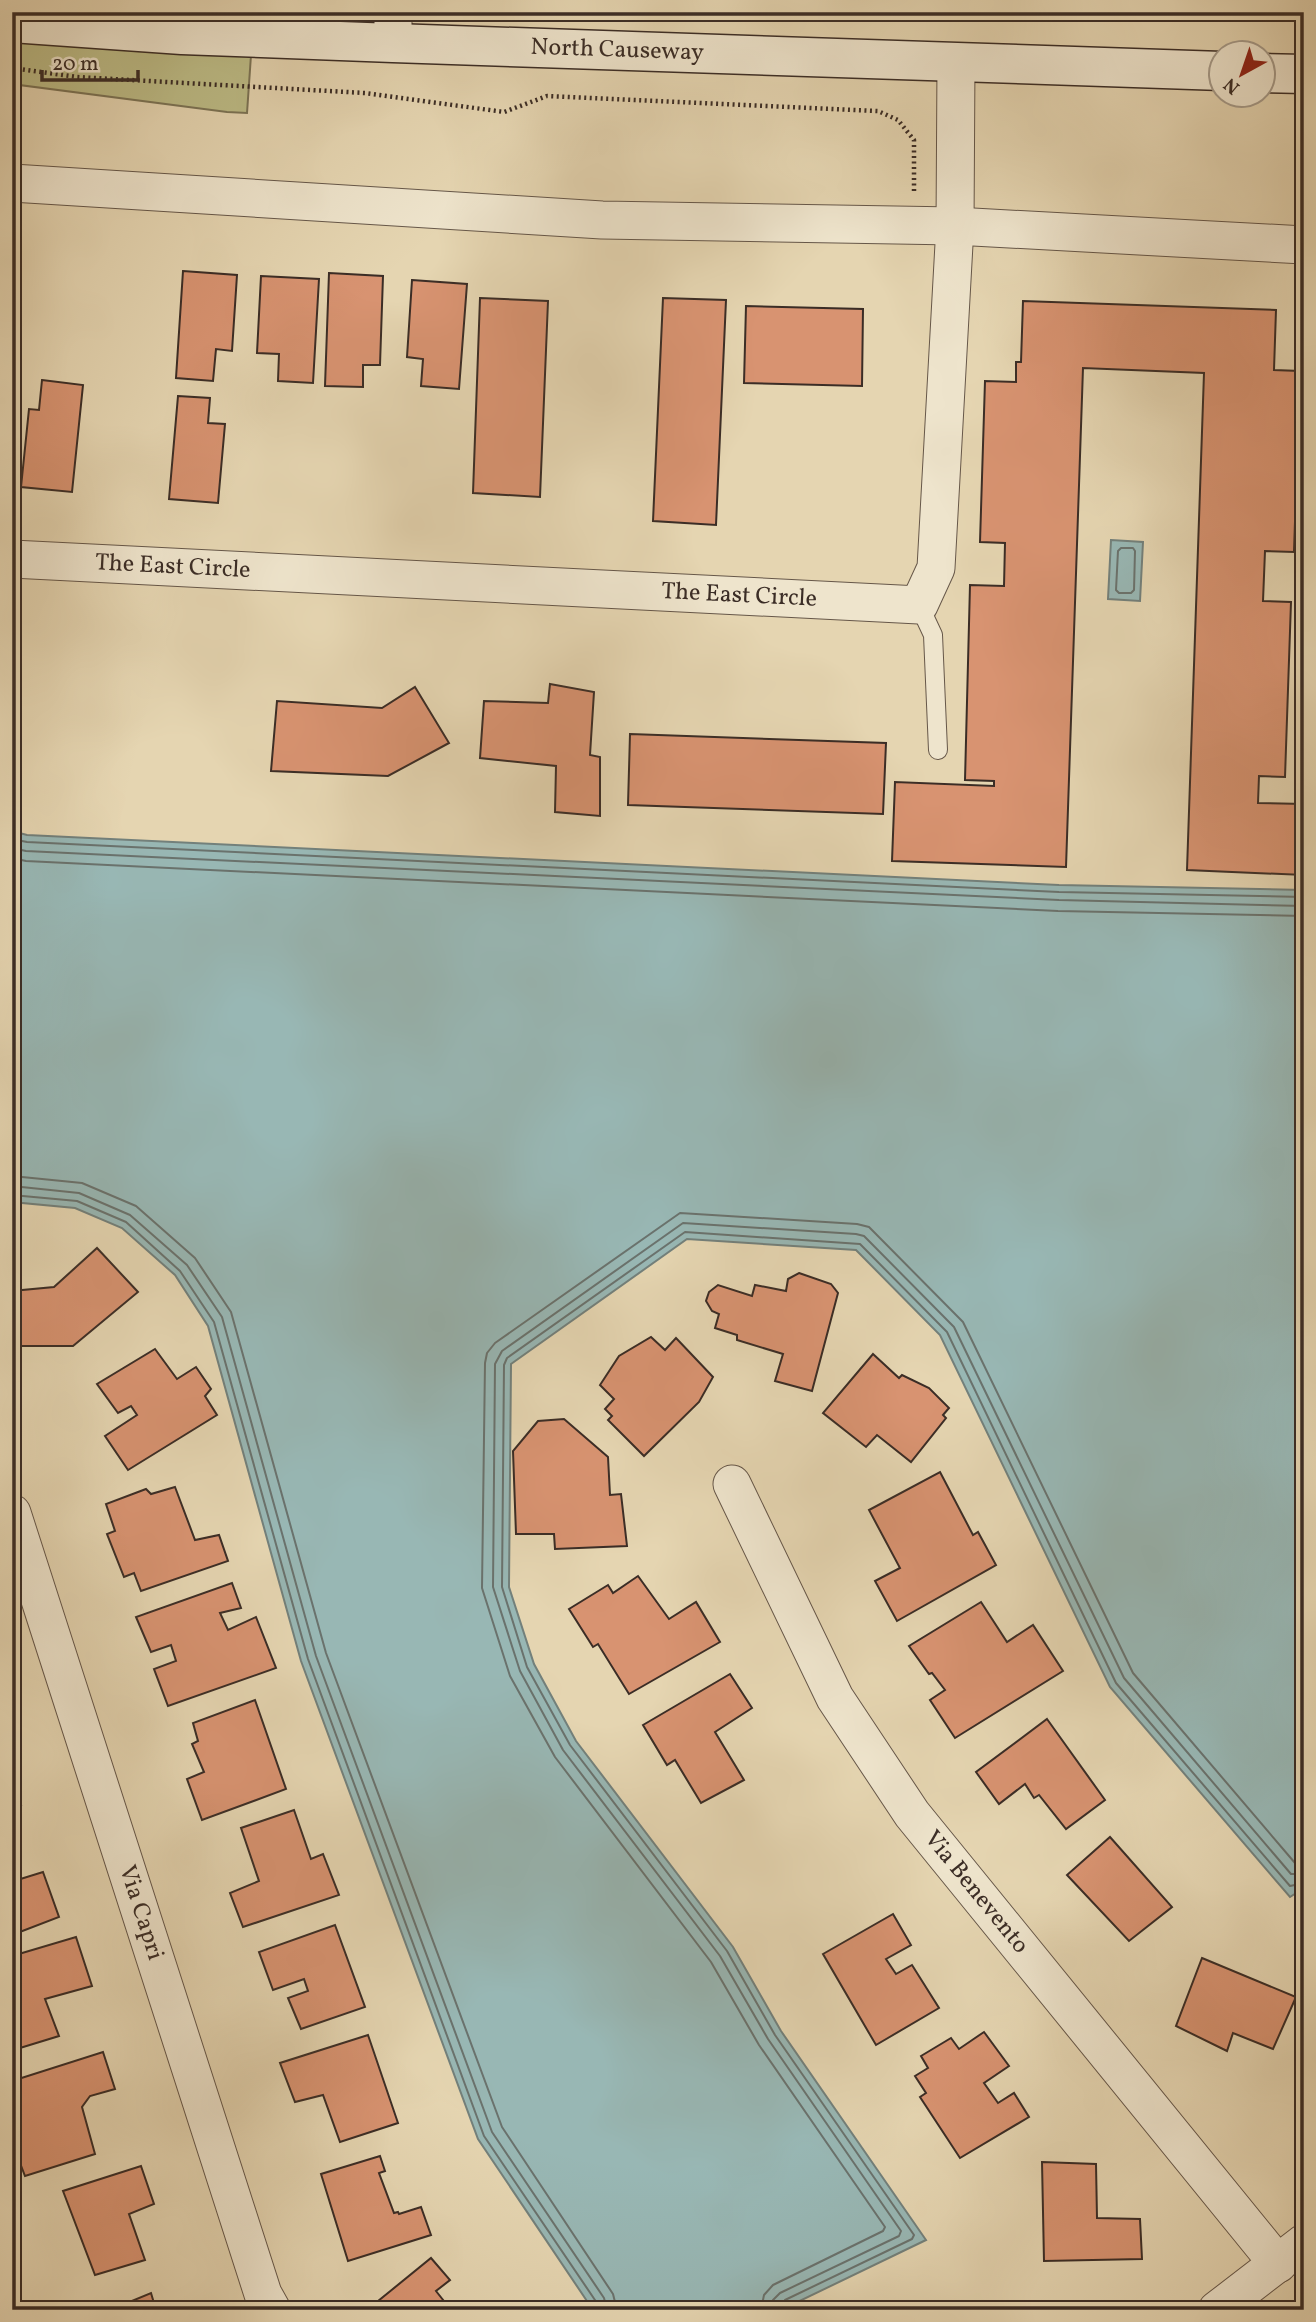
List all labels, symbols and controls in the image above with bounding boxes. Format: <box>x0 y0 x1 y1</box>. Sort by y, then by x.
street label: North Causeway <box>530 31 705 70</box>
scale bar <box>42 38 138 82</box>
north arrow <box>1208 38 1278 108</box>
text: 20 m <box>52 50 98 79</box>
text: N <box>1219 71 1246 100</box>
street label: The East Circle <box>94 546 251 588</box>
street label: The East Circle <box>660 575 818 617</box>
street label: Via Benevento <box>915 1824 1036 1962</box>
street label: Via Capri <box>109 1861 172 1965</box>

